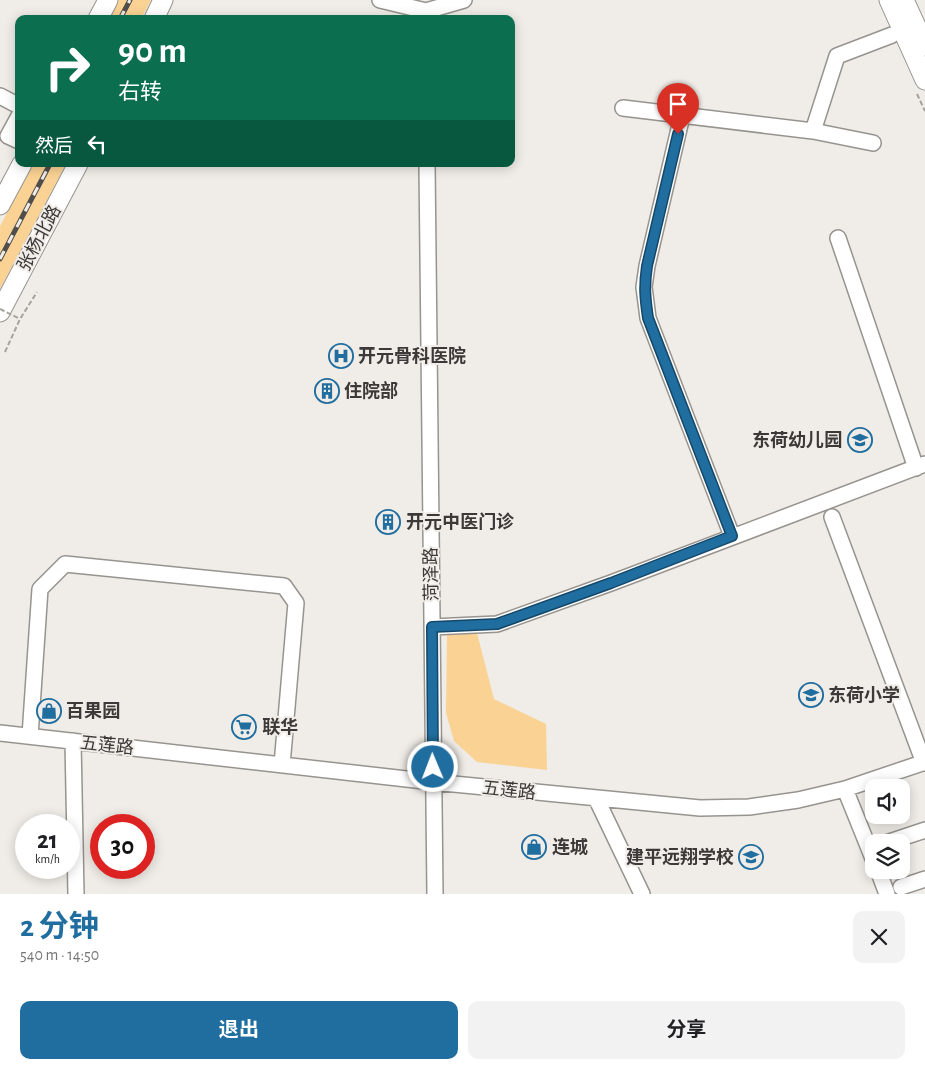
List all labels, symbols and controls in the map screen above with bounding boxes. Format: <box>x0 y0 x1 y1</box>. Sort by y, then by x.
text: 90 m <box>118 34 187 69</box>
icon: right <box>35 35 100 100</box>
text: 右转 <box>118 81 162 103</box>
pin <box>657 83 699 134</box>
icon: arrive <box>664 90 692 118</box>
icon: left <box>83 130 111 158</box>
text: 然后 <box>35 137 73 156</box>
street label: 张杨北路 <box>13 202 65 274</box>
hospital icon: 开元骨科医院 <box>328 343 354 369</box>
place label: 开元骨科医院 <box>358 346 466 366</box>
building icon: 住院部 <box>314 378 340 404</box>
place label: 住院部 <box>344 381 398 401</box>
school or university icon: 东荷幼儿园 <box>847 427 873 453</box>
place label: 东荷幼儿园 <box>752 430 842 450</box>
building icon: 开元中医门诊 <box>375 509 401 535</box>
place label: 开元中医门诊 <box>406 512 514 532</box>
street label: 菏泽路 <box>421 547 441 601</box>
school or university icon: 东荷小学 <box>798 682 824 708</box>
place label: 东荷小学 <box>828 685 900 705</box>
shop icon: 百果园 <box>36 698 62 724</box>
place label: 百果园 <box>66 702 120 721</box>
supermarket icon: 联华 <box>231 714 257 740</box>
place label: 联华 <box>262 717 298 737</box>
street label: 五莲路 <box>79 732 135 758</box>
position arrow <box>406 740 458 792</box>
street label: 五莲路 <box>481 777 537 803</box>
map controls <box>865 779 910 879</box>
button: sound <box>865 779 910 824</box>
speed limit sign: 30 <box>90 814 155 879</box>
text: 21 <box>37 828 58 853</box>
shop icon: 连城 <box>521 834 547 860</box>
button: layers <box>865 834 910 879</box>
place label: 连城 <box>552 837 588 857</box>
school or university icon: 建平远翔学校 <box>738 844 764 870</box>
place label: 建平远翔学校 <box>626 847 734 867</box>
text: km/h <box>35 853 60 865</box>
button: close <box>853 911 905 963</box>
text: 2 分钟 <box>20 912 99 942</box>
text: 540 m · 14:50 <box>20 947 99 963</box>
button: 退出 <box>20 1001 458 1059</box>
button: 分享 <box>468 1001 905 1059</box>

